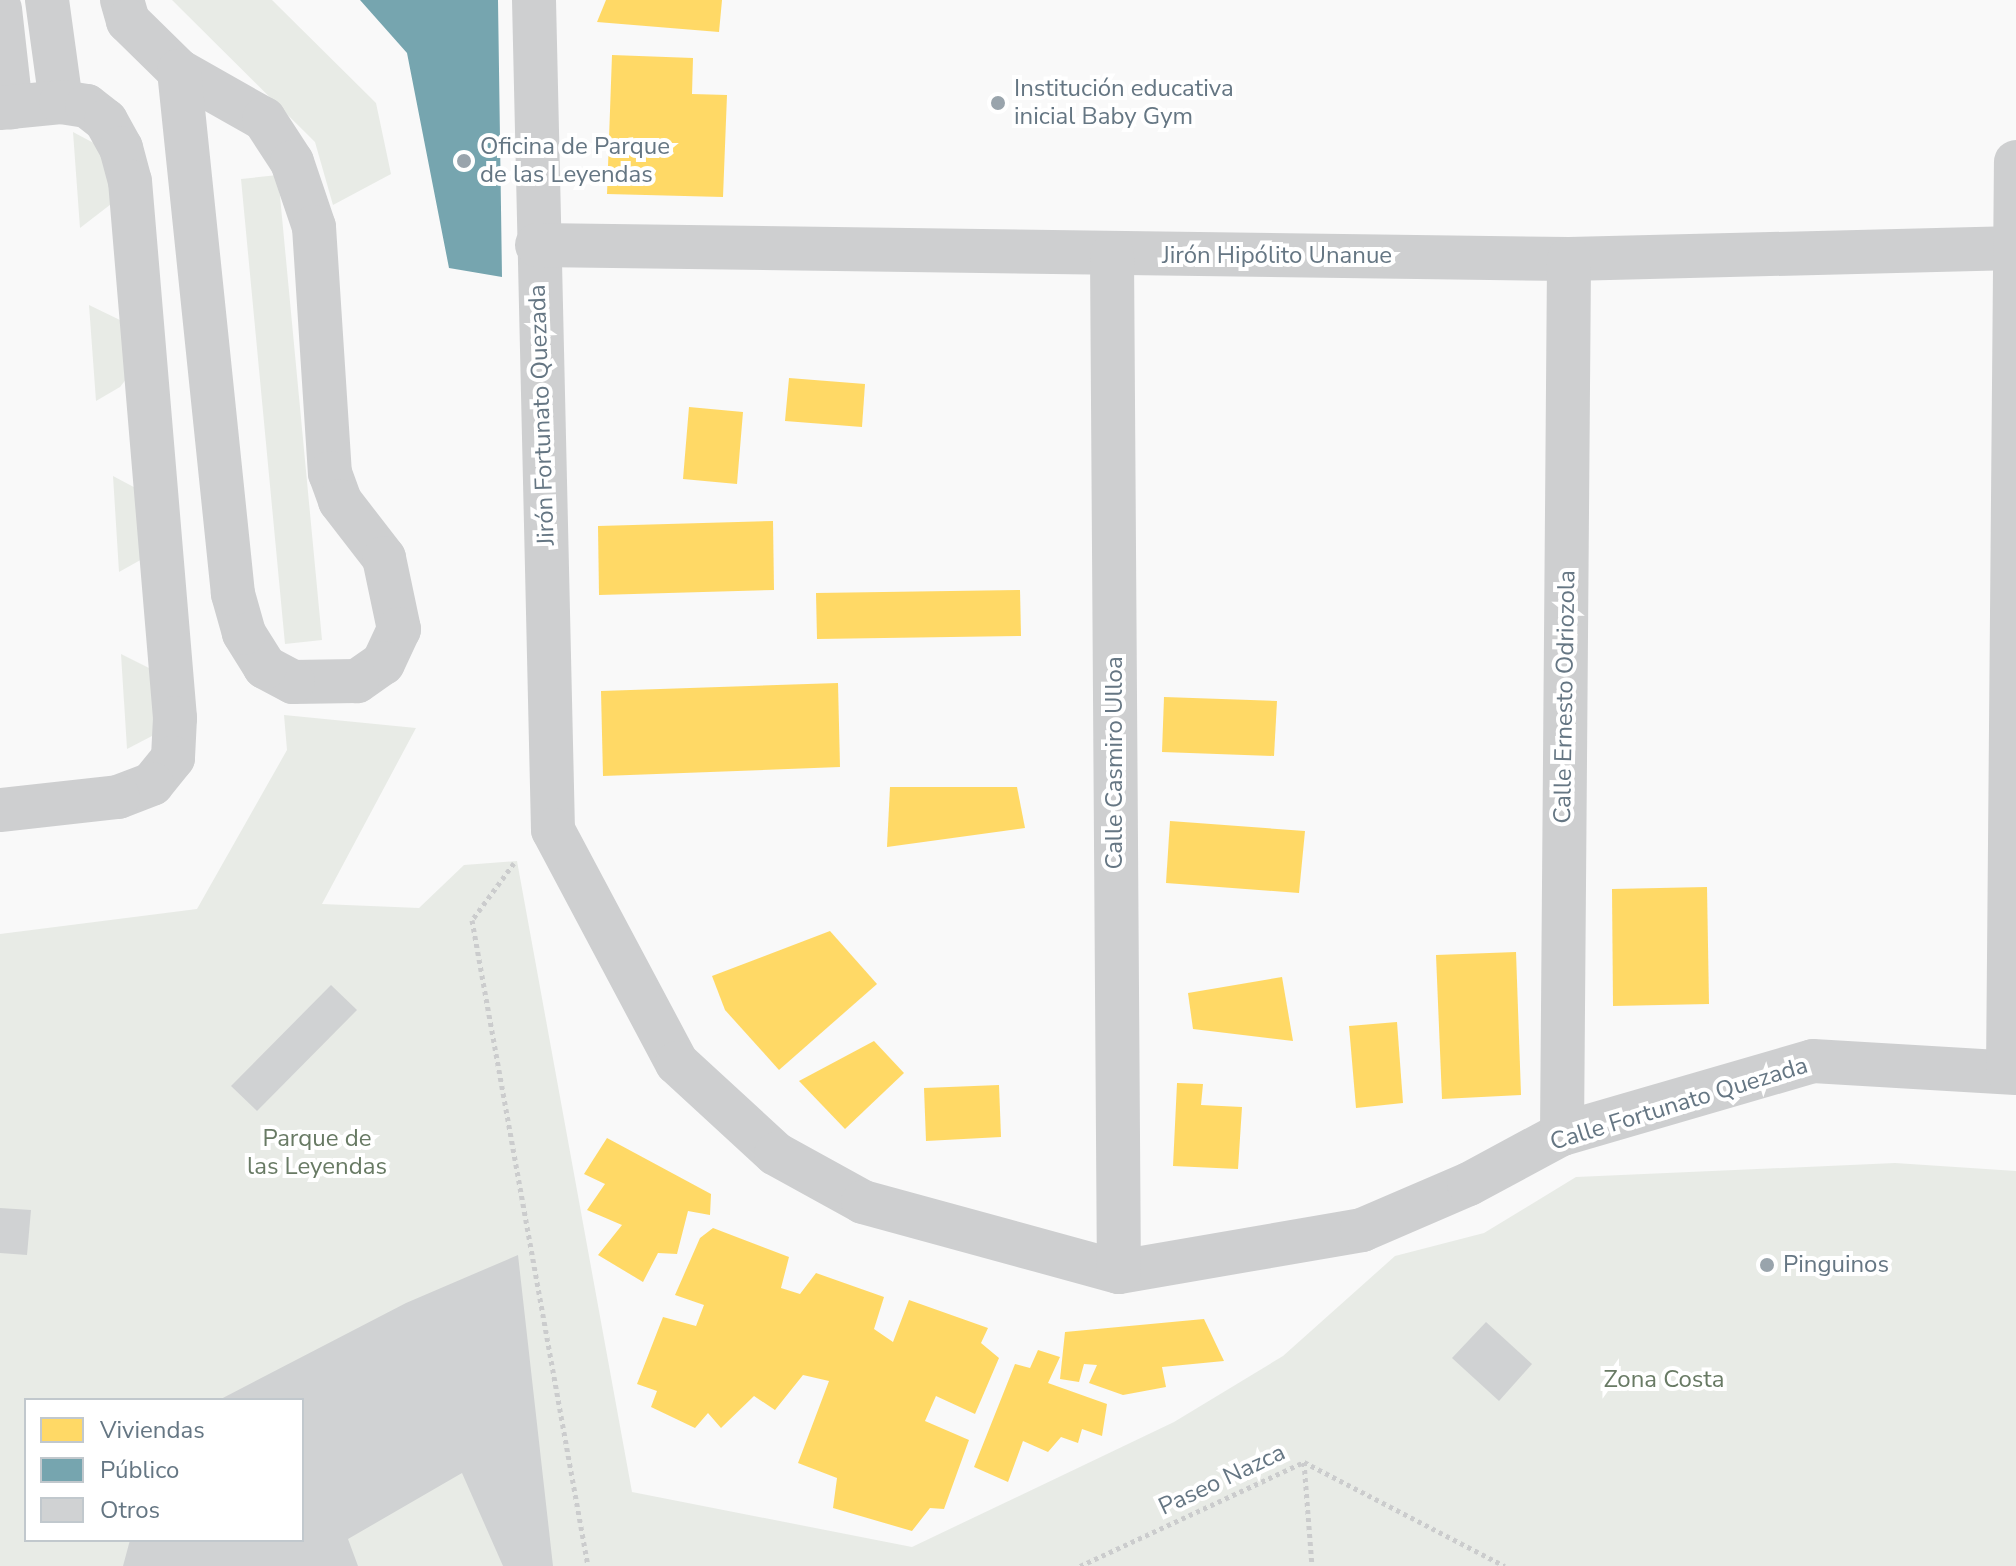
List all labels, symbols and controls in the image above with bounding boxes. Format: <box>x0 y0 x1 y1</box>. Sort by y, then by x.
place label: Institución educativa inicial Baby Gym <box>1014 75 1234 131</box>
marker: Institución educativa inicial Baby Gym <box>989 94 1007 112</box>
place label: Oficina de Parque de las Leyendas <box>480 133 670 189</box>
marker: Oficina de Parque de las Leyendas <box>455 152 473 170</box>
street label: Jirón Hipólito Unanue <box>1162 242 1392 270</box>
street label: Jirón Fortunato Quezada <box>523 284 561 546</box>
street label: Calle Ernesto Odriozola <box>1548 570 1582 824</box>
street label: Calle Casmiro Ulloa <box>1101 656 1129 870</box>
street label: Calle Fortunato Quezada <box>1547 1051 1811 1157</box>
park label: Parque de las Leyendas <box>247 1125 387 1181</box>
place label: Pinguinos <box>1783 1251 1889 1279</box>
marker: Pinguinos <box>1758 1256 1776 1274</box>
park label: Zona Costa <box>1604 1366 1724 1394</box>
legend <box>24 1398 304 1542</box>
text: Viviendas <box>100 1414 205 1446</box>
street label: Paseo Nazca <box>1154 1438 1290 1522</box>
text: Público <box>100 1454 179 1486</box>
text: Otros <box>100 1494 160 1526</box>

